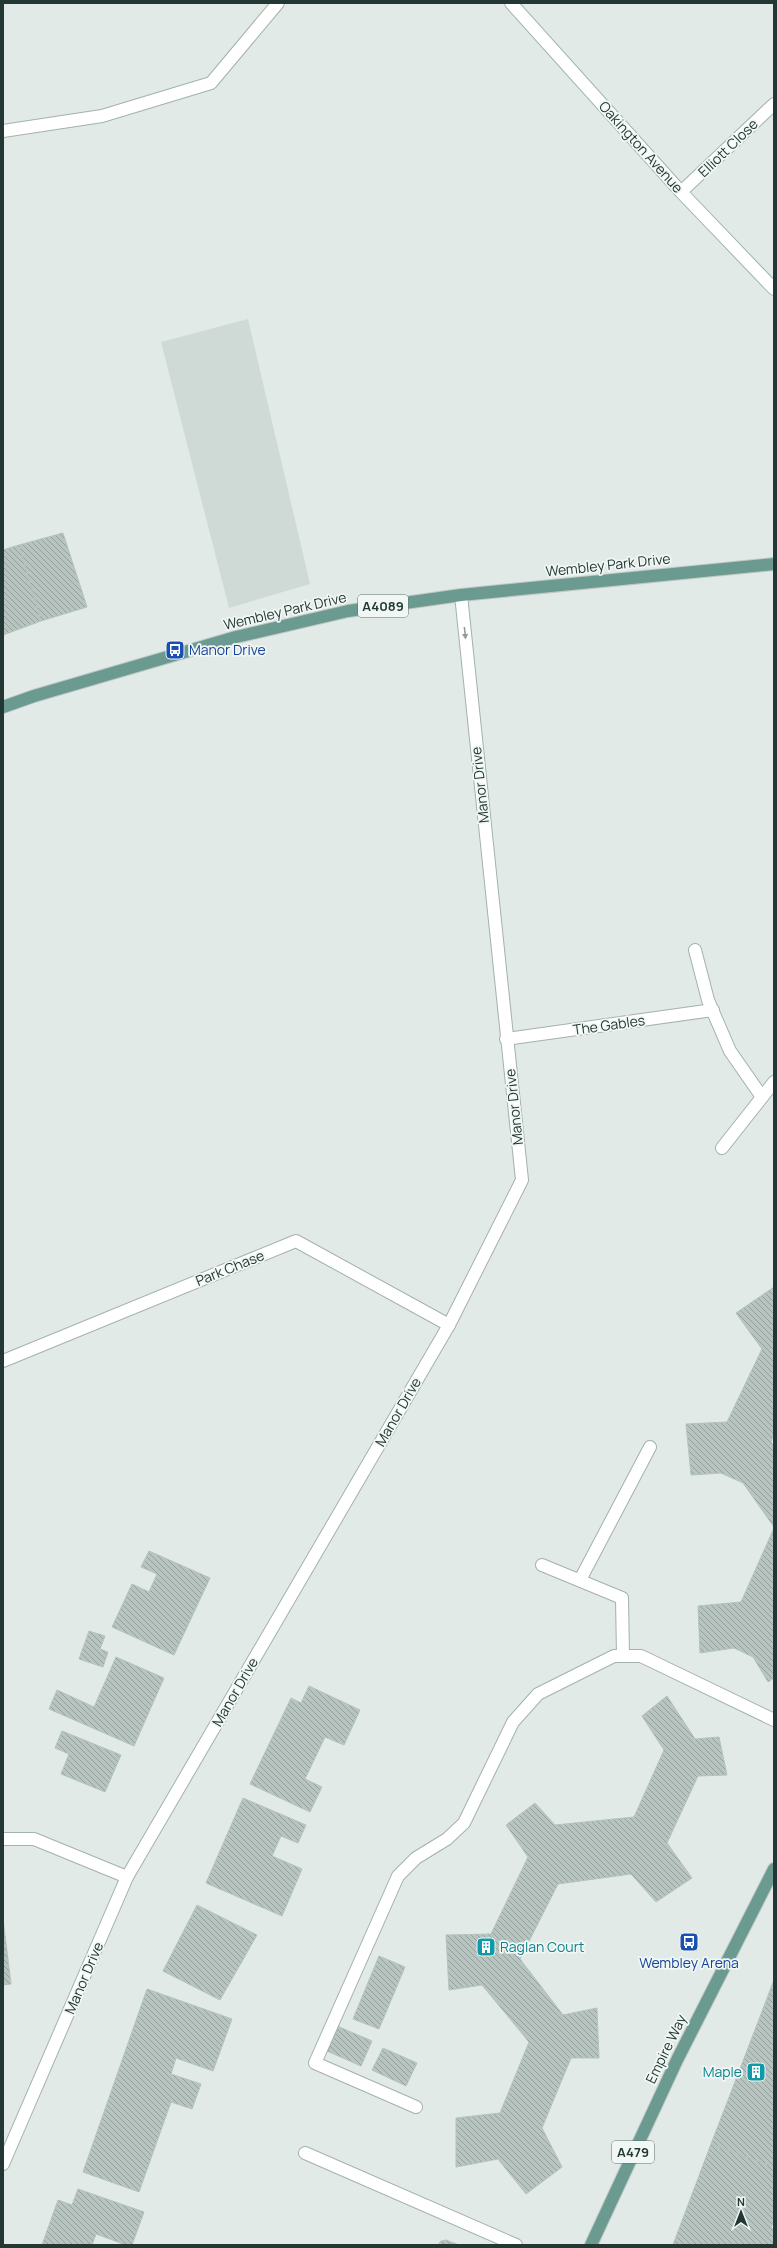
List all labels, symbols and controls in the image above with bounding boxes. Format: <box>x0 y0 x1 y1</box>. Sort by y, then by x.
street label: Oakington Avenue <box>595 97 688 197</box>
street label: Elliott Close <box>694 114 762 181</box>
street label: Wembley Park Drive <box>545 549 671 581</box>
street label: Wembley Park Drive <box>222 587 348 634</box>
road number: A4089 <box>358 595 408 617</box>
one-way arrow <box>461 627 468 639</box>
bus stop icon: Manor Drive <box>164 639 186 661</box>
place label: Manor Drive <box>189 640 266 659</box>
street label: Manor Drive <box>466 746 493 824</box>
street label: The Gables <box>572 1010 646 1039</box>
street label: Manor Drive <box>500 1068 527 1146</box>
street label: Park Chase <box>193 1245 267 1290</box>
street label: Manor Drive <box>370 1374 425 1450</box>
street label: Manor Drive <box>207 1654 262 1730</box>
bus stop icon: Wembley Arena <box>678 1931 700 1953</box>
building icon: Raglan Court <box>475 1936 497 1958</box>
place label: Raglan Court <box>500 1937 585 1956</box>
street label: Manor Drive <box>60 1939 107 2017</box>
place label: Wembley Arena <box>639 1953 739 1972</box>
street label: Empire Way <box>641 2011 691 2086</box>
building icon: Maple <box>745 2061 767 2083</box>
place label: Maple <box>703 2062 742 2081</box>
road number: A479 <box>612 2141 654 2163</box>
north arrow <box>721 2192 761 2232</box>
text: N <box>737 2194 745 2209</box>

